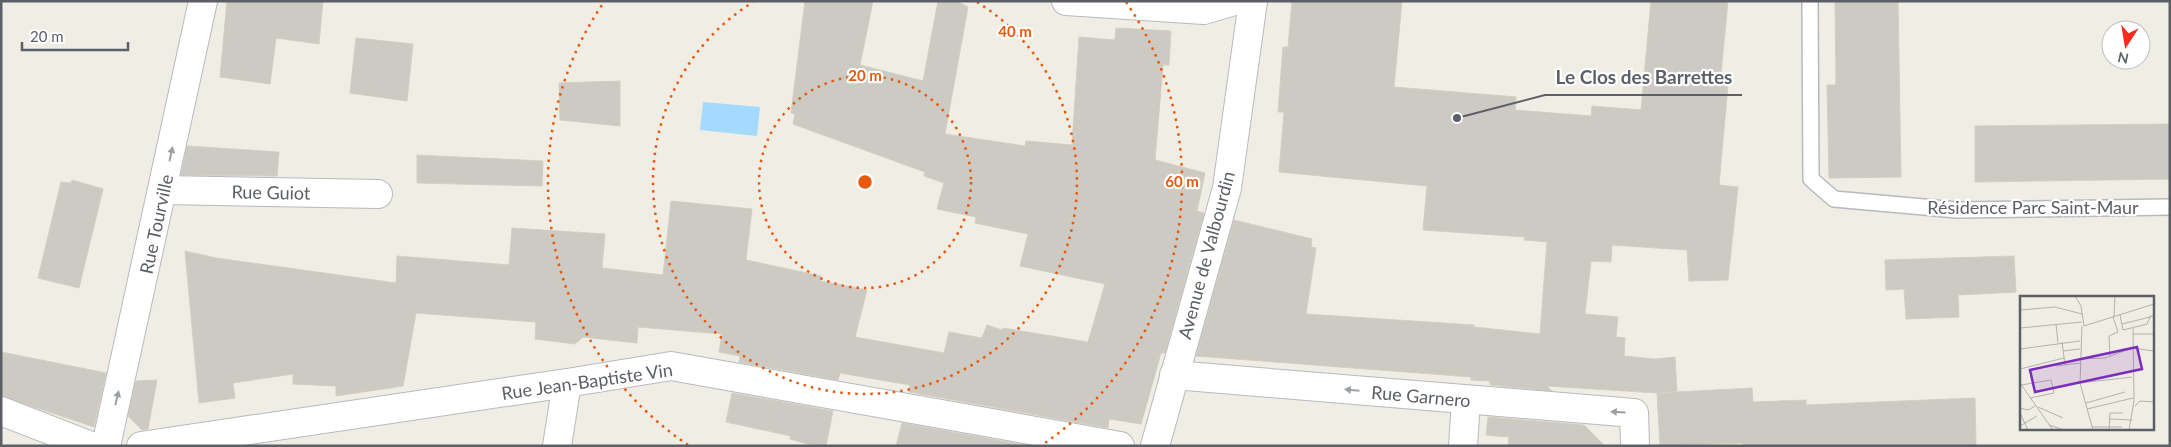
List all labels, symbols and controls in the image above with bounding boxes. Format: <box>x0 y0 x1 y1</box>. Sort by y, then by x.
scale bar <box>22 20 129 52</box>
north arrow <box>2101 20 2151 70</box>
text: 40 m <box>998 22 1032 40</box>
text: 20 m <box>30 27 64 45</box>
text: N <box>2116 49 2130 68</box>
callout: Le Clos des Barrettes <box>1545 61 1742 95</box>
text: Le Clos des Barrettes <box>1556 65 1732 88</box>
text: 20 m <box>848 66 882 84</box>
one-way arrow <box>167 147 175 162</box>
street label: Avenue de Valbourdin <box>1173 169 1239 341</box>
street label: Rue Tourville <box>135 172 177 276</box>
text: 60 m <box>1165 172 1199 190</box>
centre of rings <box>856 173 874 191</box>
street label: Rue Guiot <box>231 180 311 204</box>
street label: Résidence Parc Saint-Maur <box>1927 196 2139 218</box>
inset map <box>2020 296 2154 430</box>
street label: Rue Jean-Baptiste Vin <box>500 358 674 404</box>
street label: Rue Garnero <box>1370 381 1472 411</box>
one-way arrow <box>1343 386 1359 394</box>
one-way arrow <box>113 391 121 406</box>
one-way arrow <box>1610 408 1626 416</box>

